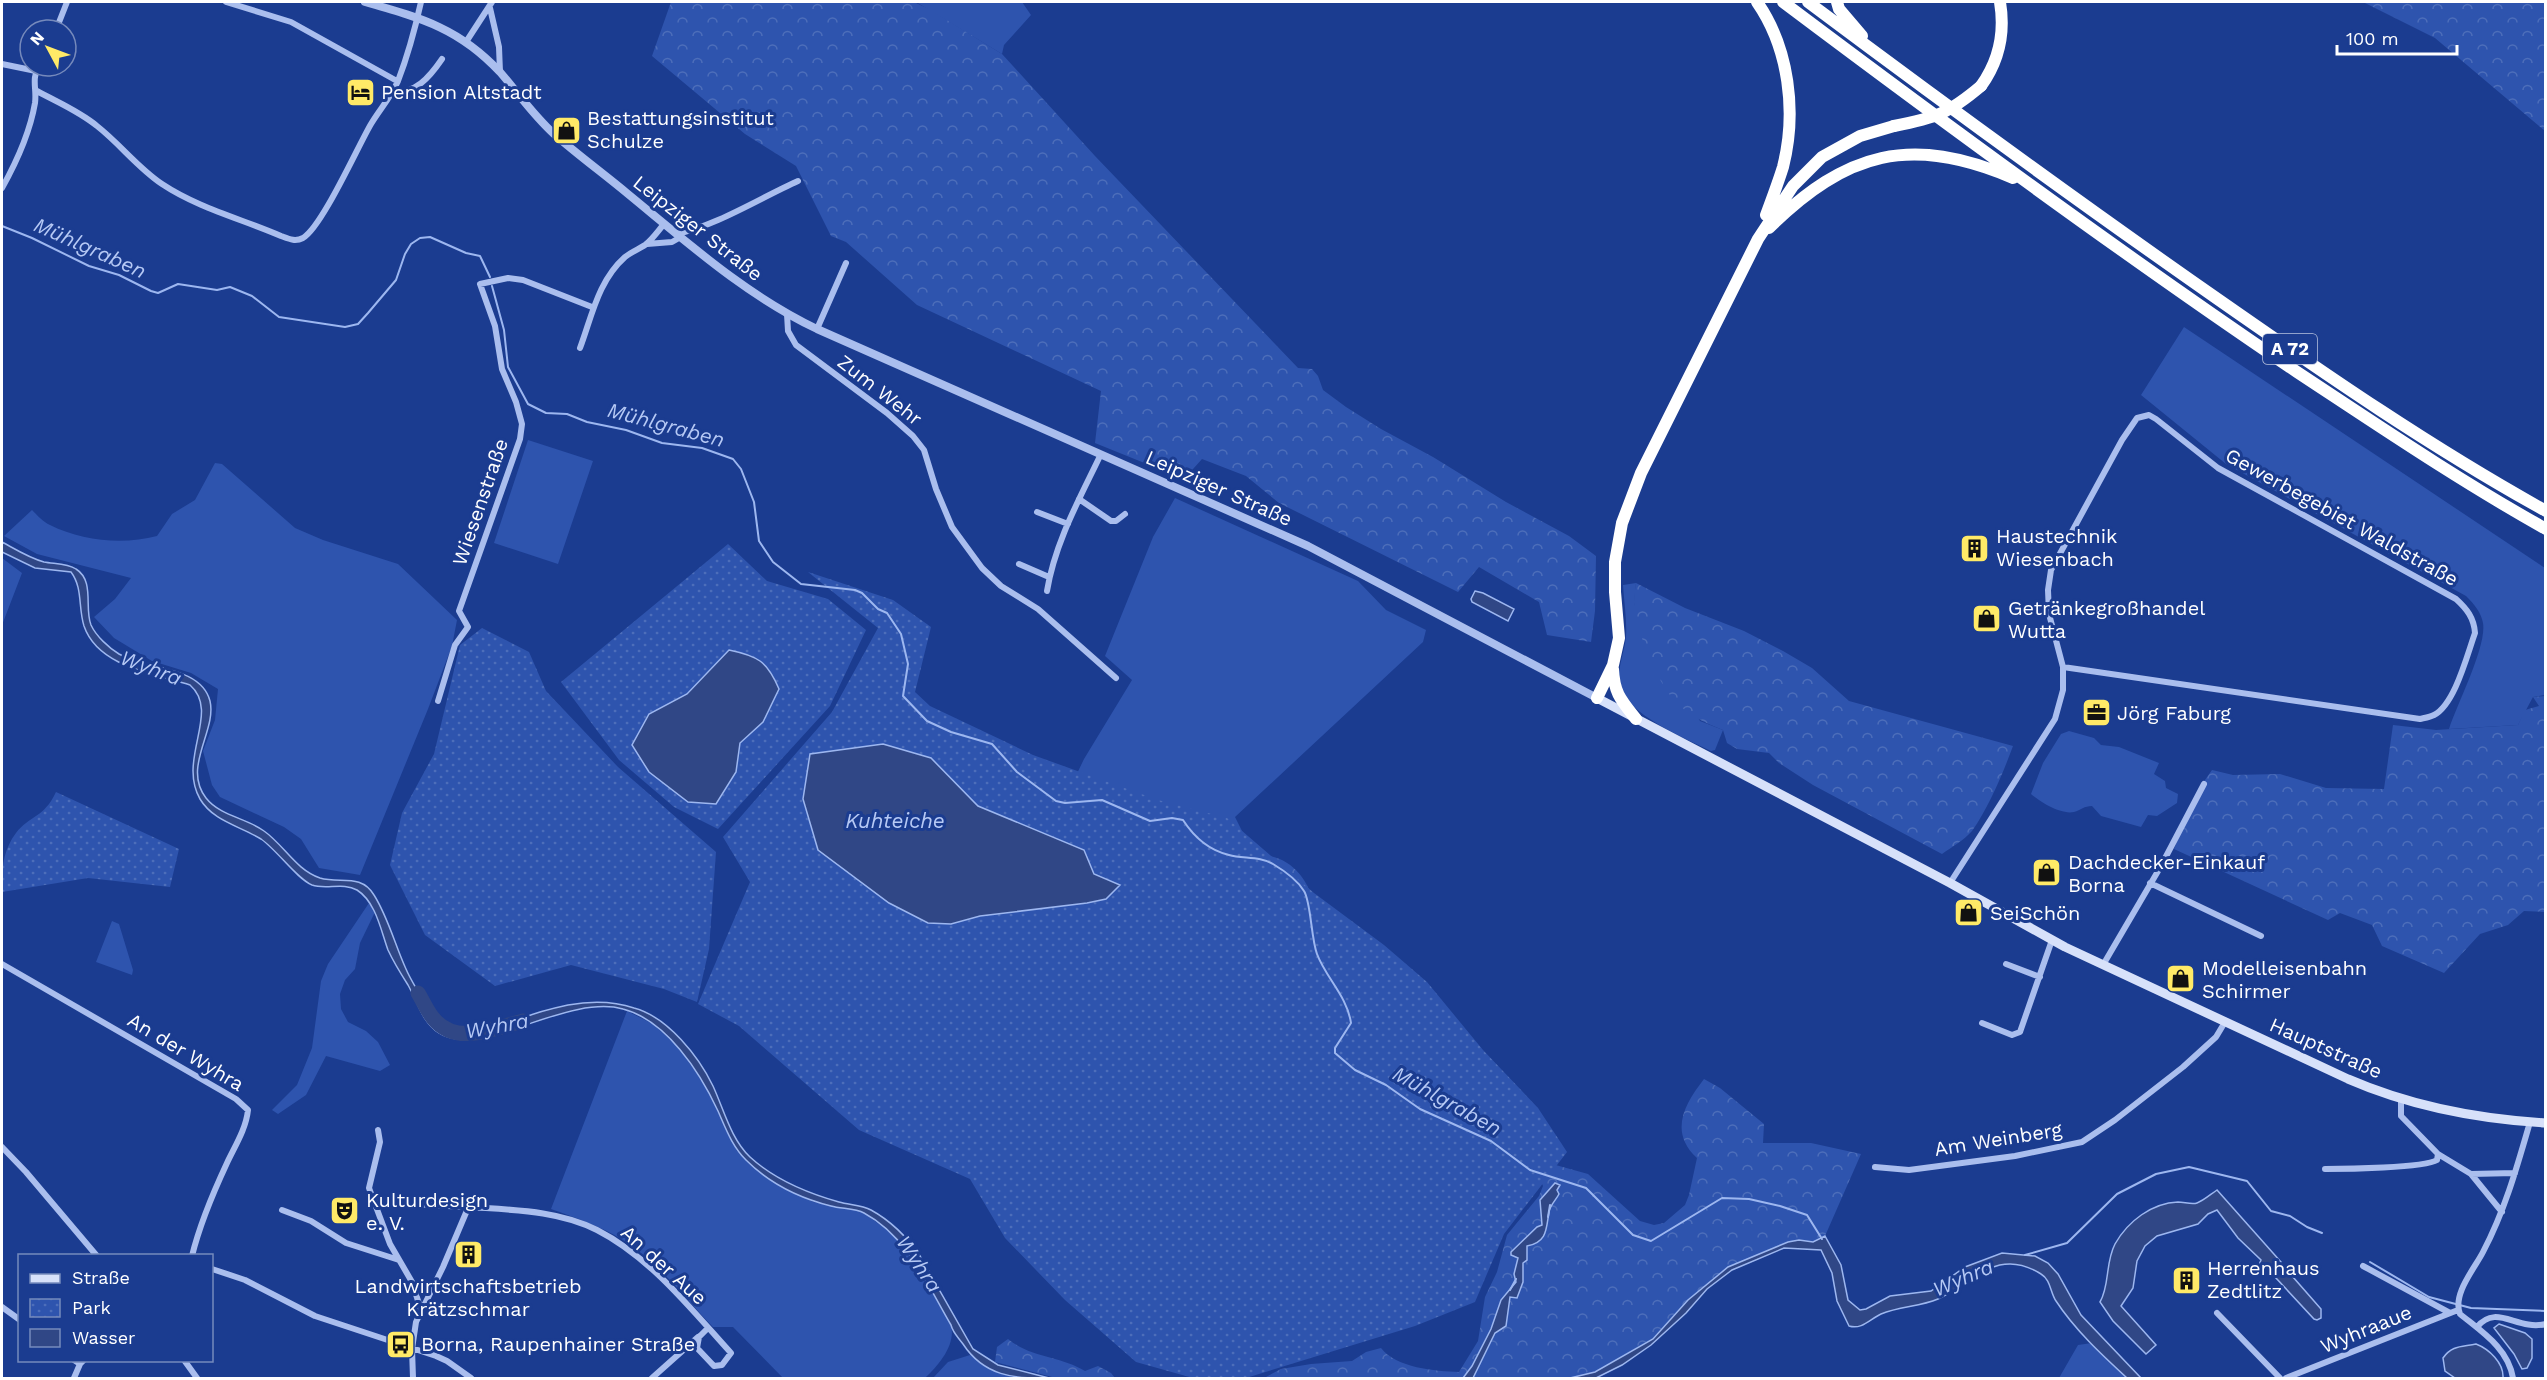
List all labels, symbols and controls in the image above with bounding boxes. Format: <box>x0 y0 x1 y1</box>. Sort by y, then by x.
north arrow <box>18 18 78 78</box>
scale bar <box>2337 18 2457 56</box>
text: N <box>26 28 48 49</box>
text: 100 m <box>2346 28 2399 49</box>
hotel icon: Pension Altstadt <box>344 76 376 108</box>
place label: Pension Altstadt <box>381 80 542 104</box>
place label: Bestattungsinstitut Schulze <box>587 106 774 153</box>
shop icon: Bestattungsinstitut Schulze <box>550 114 582 146</box>
street label: Leipziger Straße <box>628 170 768 286</box>
water label: Mühlgraben <box>30 212 150 283</box>
road number: A 72 <box>2263 334 2317 364</box>
street label: Zum Wehr <box>833 350 927 430</box>
water label: Mühlgraben <box>605 397 727 452</box>
street label: Wiesenstraße <box>447 435 513 569</box>
street label: Gewerbegebiet Waldstraße <box>2221 443 2463 591</box>
street label: Leipziger Straße <box>1142 445 1296 531</box>
place label: Haustechnik Wiesenbach <box>1996 524 2117 571</box>
building icon: Haustechnik Wiesenbach <box>1959 532 1991 564</box>
place label: Getränkegroßhandel Wutta <box>2008 596 2205 643</box>
shop icon: Getränkegroßhandel Wutta <box>1971 603 2003 635</box>
water label: Wyhra <box>117 644 185 691</box>
office icon: Jörg Faburg <box>2080 697 2112 729</box>
place label: Jörg Faburg <box>2117 701 2231 725</box>
water label: Kuhteiche <box>845 808 945 833</box>
place label: Dachdecker-Einkauf Borna <box>2068 850 2265 897</box>
shop icon: Dachdecker-Einkauf Borna <box>2031 857 2063 889</box>
shop icon: SeiSchön <box>1953 897 1985 929</box>
place label: SeiSchön <box>1990 901 2080 925</box>
place label: Modelleisenbahn Schirmer <box>2202 956 2367 1003</box>
shop icon: Modelleisenbahn Schirmer <box>2165 963 2197 995</box>
street label: An der Wyhra <box>123 1008 249 1096</box>
water label: Wyhra <box>463 1008 530 1043</box>
street label: Hauptstraße <box>2266 1012 2386 1084</box>
water label: Mühlgraben <box>1389 1060 1506 1141</box>
street label: Am Weinberg <box>1933 1117 2064 1161</box>
place label: Kulturdesign e. V. <box>366 1188 488 1235</box>
theatre icon: Kulturdesign e. V. <box>329 1195 361 1227</box>
street label: An der Aue <box>616 1220 712 1310</box>
water label: Wyhra <box>891 1230 948 1297</box>
building icon: Landwirtschaftsbetrieb Krätzschmar <box>452 1239 484 1271</box>
legend <box>18 1254 213 1362</box>
water label: Wyhra <box>1929 1254 1997 1301</box>
place label: Herrenhaus Zedtlitz <box>2207 1256 2320 1303</box>
building icon: Herrenhaus Zedtlitz <box>2170 1264 2202 1296</box>
text: Straße <box>72 1267 130 1288</box>
place label: Landwirtschaftsbetrieb Krätzschmar <box>354 1274 582 1321</box>
text: Park <box>72 1297 111 1318</box>
street label: Wyhraaue <box>2317 1300 2415 1358</box>
text: Wasser <box>72 1327 135 1348</box>
bus stop icon: Borna, Raupenhainer Straße <box>384 1328 416 1360</box>
place label: Borna, Raupenhainer Straße <box>421 1332 695 1356</box>

